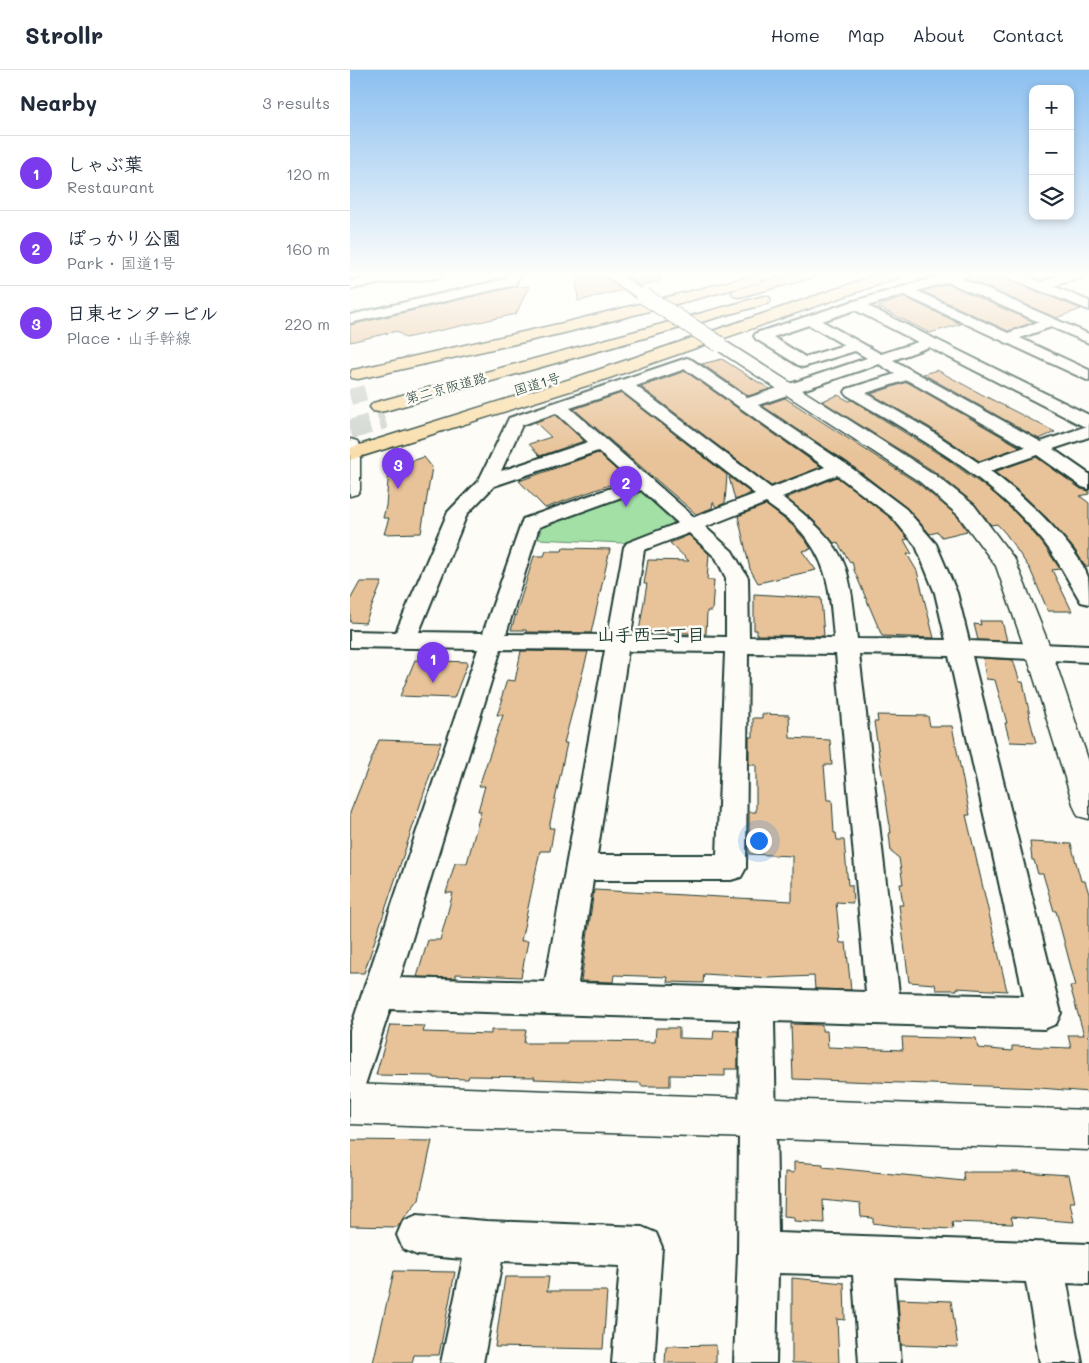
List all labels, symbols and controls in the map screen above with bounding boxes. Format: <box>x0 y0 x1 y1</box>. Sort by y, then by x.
text: Strollr <box>25 19 103 50</box>
text: Home <box>771 23 820 47</box>
text: Map <box>848 23 884 47</box>
text: About <box>912 23 965 47</box>
text: Contact <box>993 23 1064 47</box>
map controls <box>1029 85 1074 220</box>
button: + <box>1029 85 1074 130</box>
text: Nearby <box>20 89 97 116</box>
text: 3 results <box>262 92 330 113</box>
button: − <box>1029 130 1074 175</box>
text: しゃぶ葉 <box>67 151 143 176</box>
text: 1 <box>32 163 40 184</box>
text: 120 m <box>286 163 330 184</box>
button: layers <box>1029 175 1074 220</box>
text: Restaurant <box>67 176 155 197</box>
text: ぽっかり公園 <box>67 225 181 250</box>
text: 2 <box>32 238 40 259</box>
text: 160 m <box>285 238 330 259</box>
text: Park · 国道1号 <box>67 252 176 273</box>
text: 日東センタービル <box>67 300 218 325</box>
text: 3 <box>31 313 41 334</box>
text: 220 m <box>284 313 330 334</box>
text: Place · 山手幹線 <box>67 327 191 348</box>
street label: 第二京阪道路 <box>403 367 489 408</box>
street label: 国道1号 <box>511 367 563 400</box>
pin: 3 <box>382 448 414 489</box>
pin: 2 <box>610 466 642 507</box>
district label: 山手西二丁目 <box>597 622 705 646</box>
pin: 1 <box>417 642 449 683</box>
your location <box>746 828 772 854</box>

